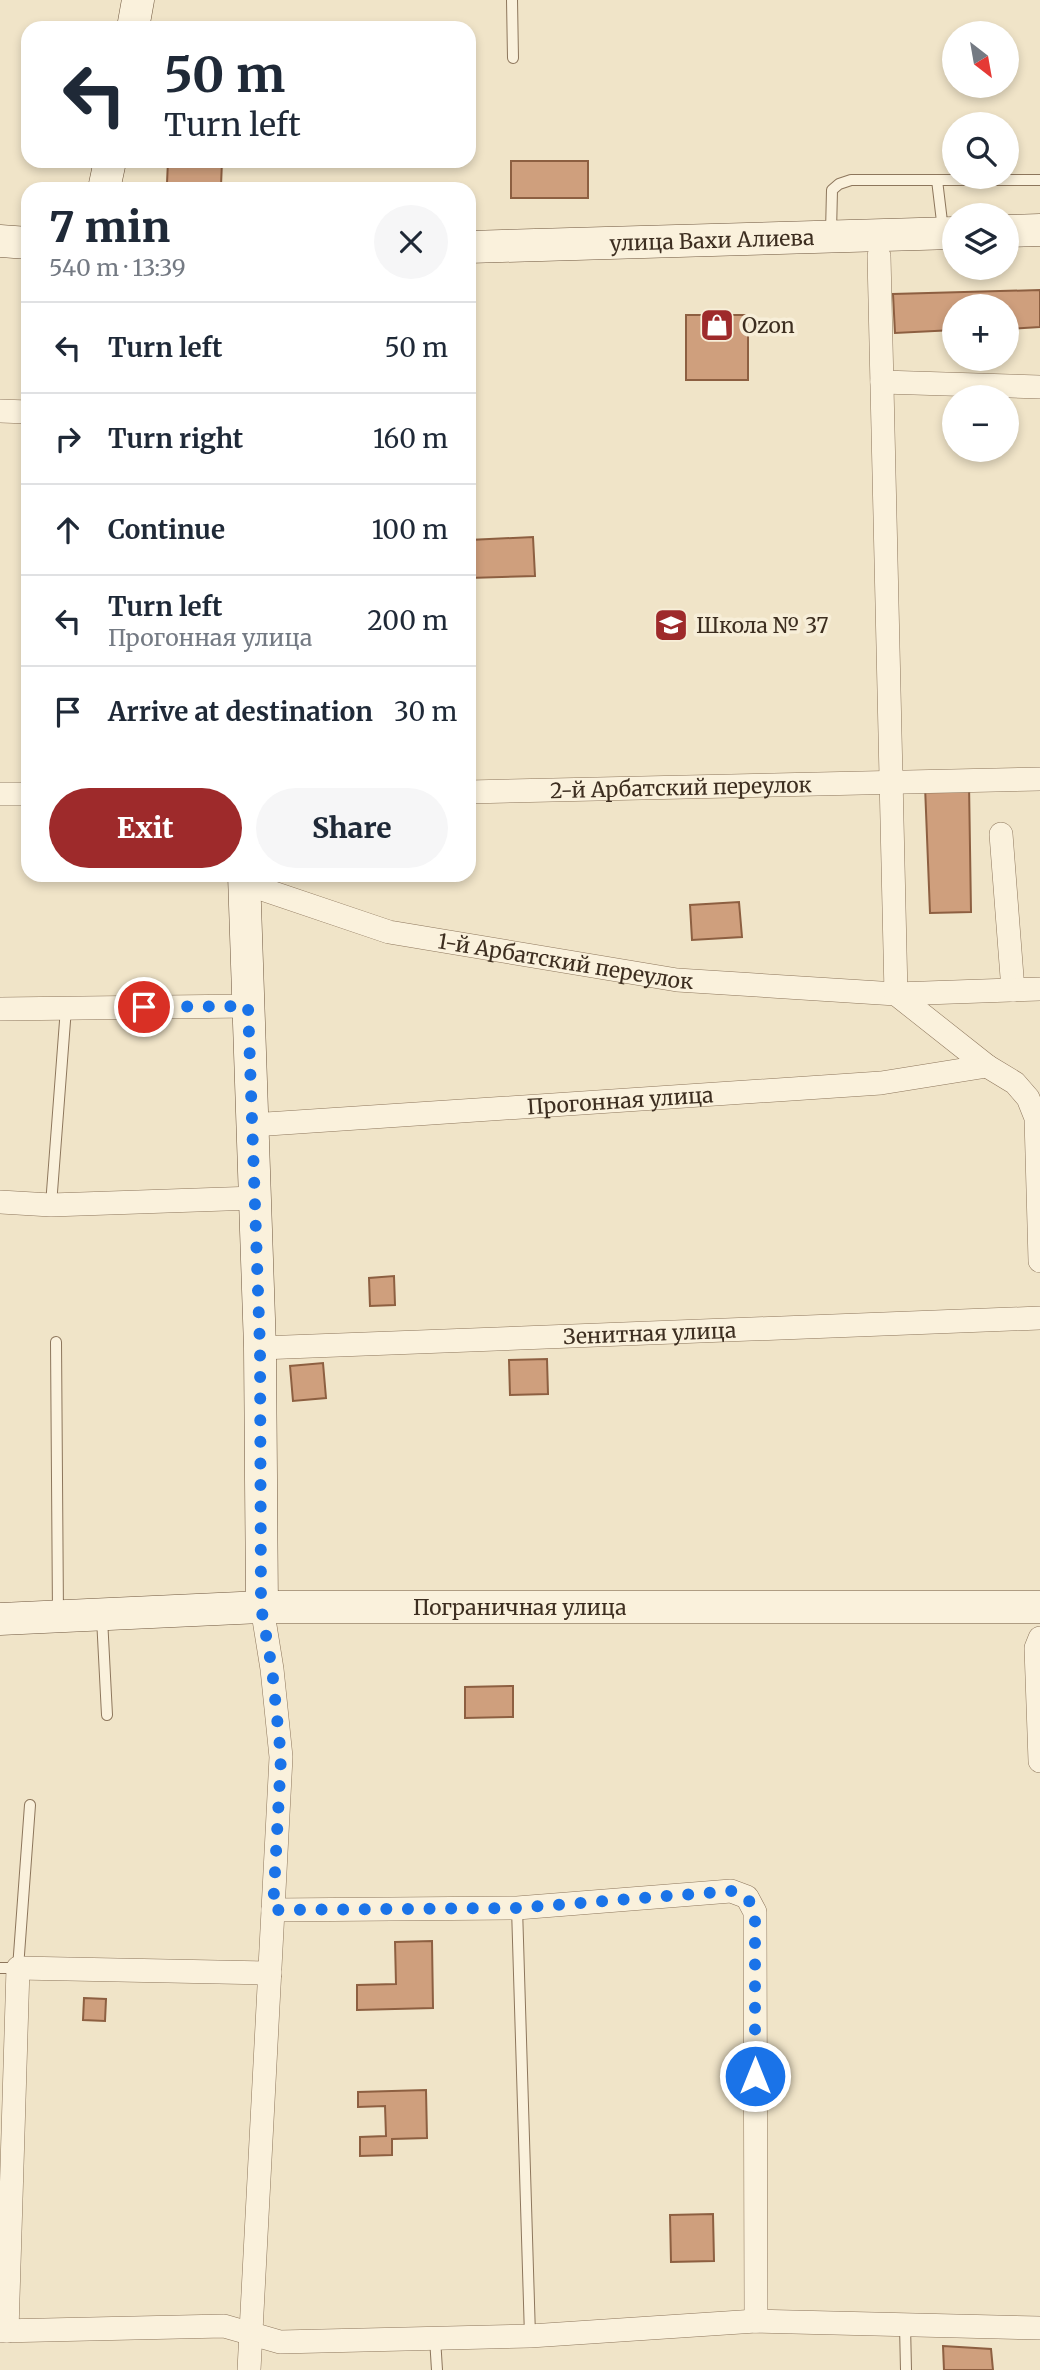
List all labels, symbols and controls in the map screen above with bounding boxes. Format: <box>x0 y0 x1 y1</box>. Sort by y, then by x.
north arrow <box>942 21 1018 98</box>
map controls <box>942 21 1019 462</box>
text: 50 m <box>164 44 285 105</box>
icon: left <box>49 49 140 140</box>
text: Turn left <box>164 105 301 145</box>
button: search <box>942 112 1019 189</box>
text: 7 min <box>49 201 170 253</box>
button: layers <box>942 203 1019 280</box>
button: close <box>374 205 448 279</box>
street label: улица Вахи Алиева <box>609 224 815 256</box>
text: 540 m · 13:39 <box>49 253 186 282</box>
button: + <box>942 294 1019 371</box>
shop icon: Ozon <box>698 306 736 344</box>
place label: Ozon <box>742 312 795 339</box>
icon: left <box>49 329 87 367</box>
text: Turn left <box>108 331 222 364</box>
text: 50 m <box>384 331 448 364</box>
button: − <box>942 385 1019 462</box>
icon: right <box>49 420 87 458</box>
text: Turn right <box>108 422 243 455</box>
text: 160 m <box>373 422 448 455</box>
icon: ahead <box>49 511 87 549</box>
text: Continue <box>108 513 225 546</box>
text: 100 m <box>372 513 448 546</box>
text: Turn left <box>108 590 222 623</box>
icon: left <box>49 602 87 640</box>
text: 200 m <box>367 604 448 637</box>
school or university icon: Школа № 37 <box>652 606 690 644</box>
place label: Школа № 37 <box>696 612 829 639</box>
text: Прогонная улица <box>108 623 312 652</box>
icon: arrive <box>49 693 87 731</box>
text: Arrive at destination <box>108 695 373 728</box>
text: 30 m <box>394 695 457 728</box>
street label: 2-й Арбатский переулок <box>550 771 812 804</box>
button: Exit <box>49 788 242 868</box>
button: Share <box>256 788 448 868</box>
street label: 1-й Арбатский переулок <box>436 927 694 995</box>
pin <box>114 977 174 1037</box>
icon: arrive <box>125 988 163 1026</box>
street label: Прогонная улица <box>526 1081 714 1120</box>
street label: Зенитная улица <box>563 1316 737 1350</box>
street label: Пограничная улица <box>413 1594 626 1621</box>
position arrow <box>718 2039 792 2113</box>

